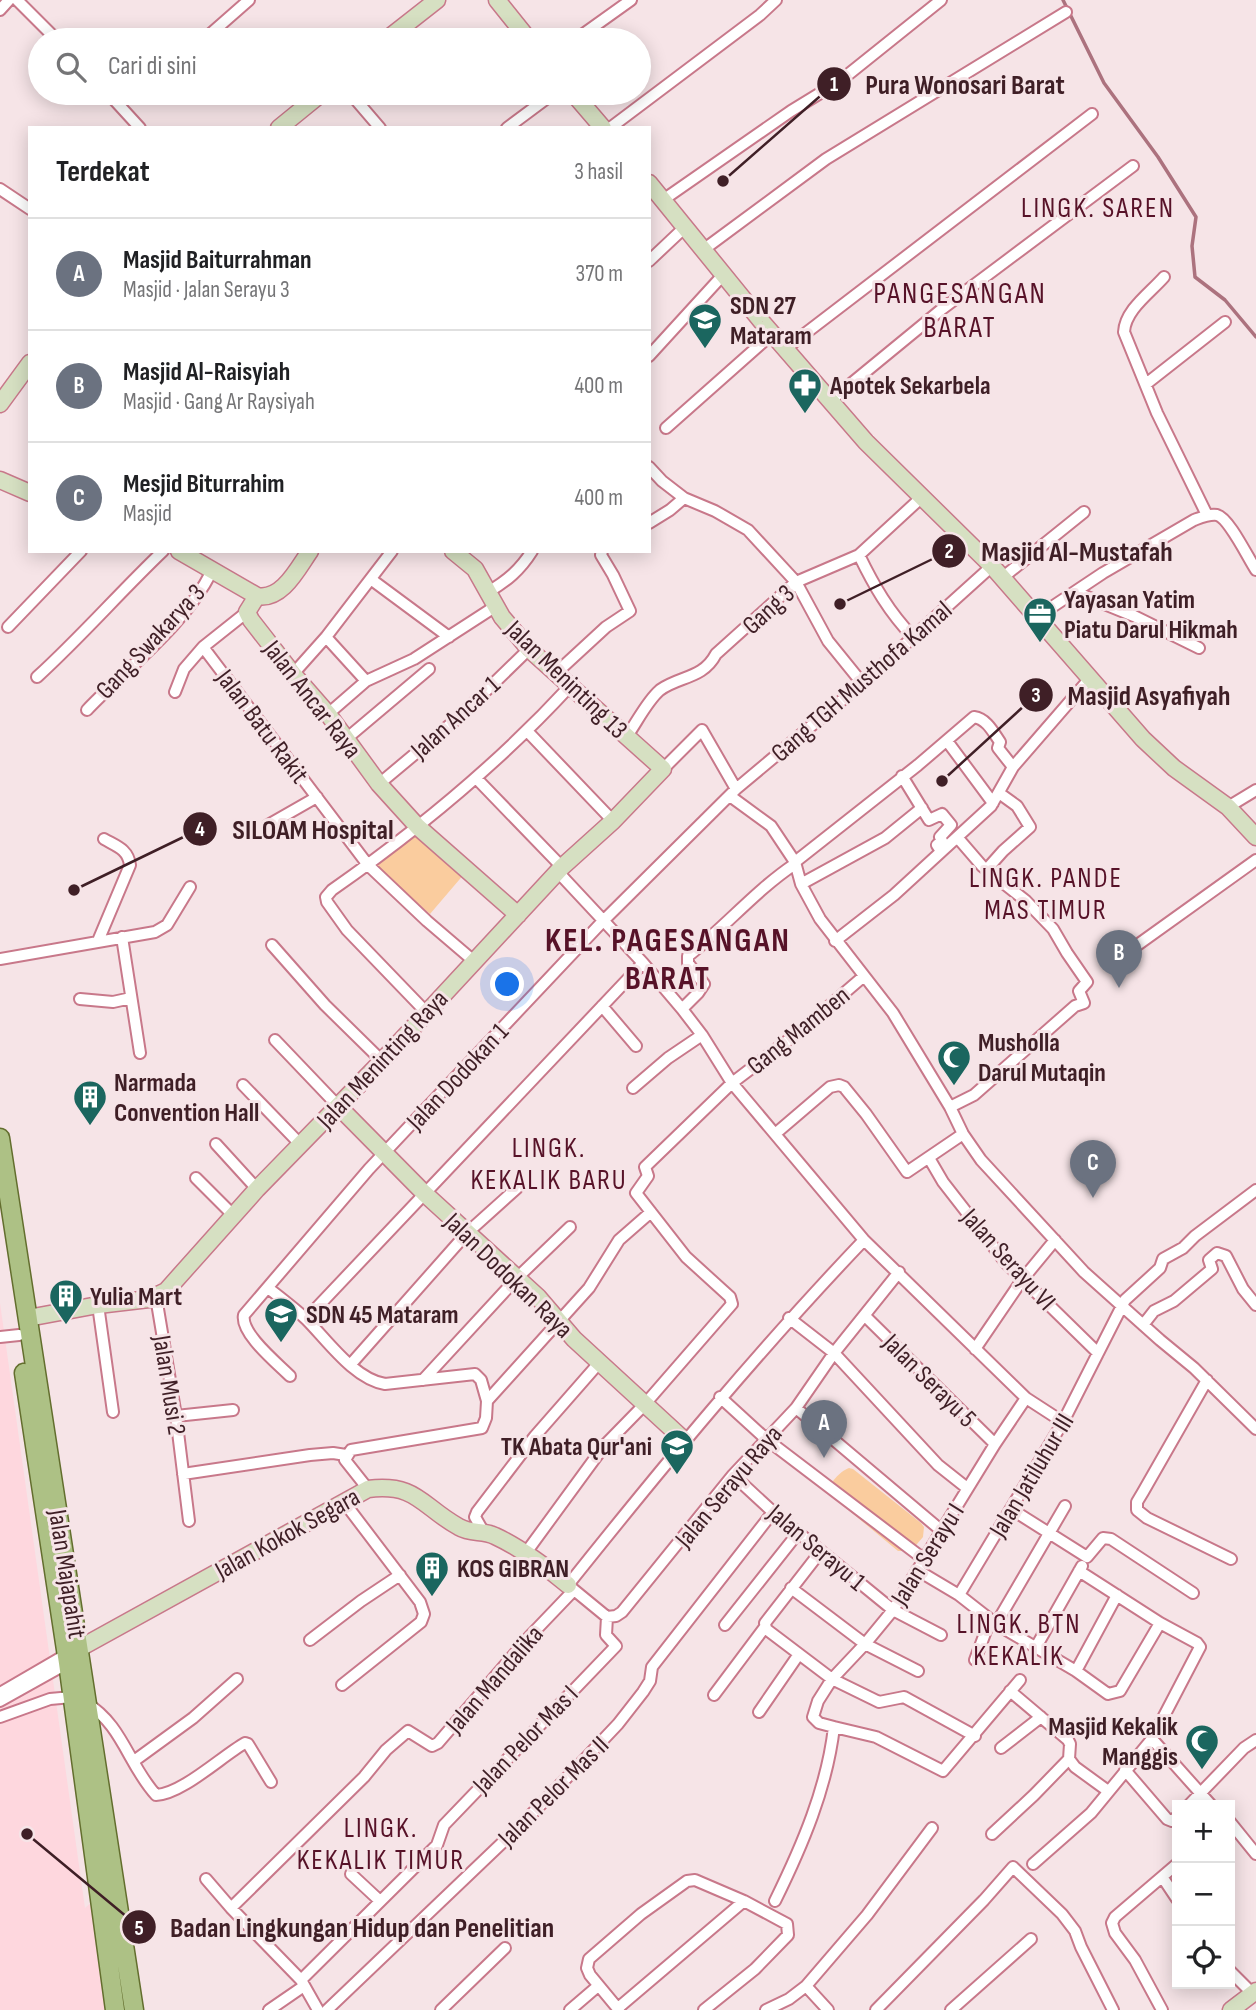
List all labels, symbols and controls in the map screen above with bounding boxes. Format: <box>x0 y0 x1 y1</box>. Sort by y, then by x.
search box <box>28 28 651 105</box>
icon: search <box>52 48 90 86</box>
text: Cari di sini <box>108 51 197 82</box>
callout: Pura Wonosari Barat <box>816 59 1079 108</box>
text: Pura Wonosari Barat <box>865 69 1065 102</box>
text: 1 <box>830 72 838 97</box>
text: Terdekat <box>56 154 150 190</box>
text: 3 hasil <box>574 158 623 186</box>
district label: LINGK. SAREN <box>1021 192 1175 225</box>
text: Masjid Baiturrahman <box>123 245 312 276</box>
text: A <box>74 260 84 288</box>
text: 370 m <box>576 260 623 288</box>
text: Masjid · Jalan Serayu 3 <box>123 276 290 304</box>
district label: PANGESANGAN BARAT <box>873 276 1047 346</box>
place label: SDN 27 Mataram <box>730 291 812 352</box>
school or university icon: SDN 27 Mataram <box>686 301 724 350</box>
text: Masjid Al-Raisyiah <box>123 357 290 388</box>
pharmacy icon: Apotek Sekarbela <box>786 366 824 415</box>
place label: Apotek Sekarbela <box>829 371 991 402</box>
text: B <box>74 372 84 400</box>
text: 400 m <box>574 372 623 400</box>
text: Masjid · Gang Ar Raysiyah <box>123 388 315 416</box>
text: Mesjid Biturrahim <box>123 469 284 500</box>
text: C <box>73 484 85 512</box>
text: 400 m <box>574 484 623 512</box>
text: Masjid <box>123 500 172 528</box>
callout: Masjid Al-Mustafah <box>932 526 1186 575</box>
text: Masjid Al-Mustafah <box>981 536 1173 569</box>
text: 2 <box>944 539 954 564</box>
street label: Gang Swakarya 3 <box>90 578 212 706</box>
street label: Gang 3 <box>737 579 801 642</box>
place label: Yayasan Yatim Piatu Darul Hikmah <box>1064 585 1238 646</box>
street label: Gang TGH Musthofa Kamal <box>765 595 959 769</box>
office icon: Yayasan Yatim Piatu Darul Hikmah <box>1021 595 1059 644</box>
street label: Jalan Meninting 13 <box>498 614 633 746</box>
street label: Jalan Ancar Raya <box>256 634 367 765</box>
street label: Jalan Batu Rakit <box>208 663 315 790</box>
street label: Jalan Ancar 1 <box>404 670 507 767</box>
callout: Masjid Asyafiyah <box>1019 671 1244 720</box>
text: Masjid Asyafiyah <box>1068 680 1230 713</box>
text: 3 <box>1031 683 1041 708</box>
callout: SILOAM Hospital <box>183 805 407 854</box>
text: SILOAM Hospital <box>232 814 394 847</box>
text: 4 <box>195 817 205 842</box>
district label: LINGK. PANDE MAS TIMUR <box>969 862 1123 927</box>
district label: KEL. PAGESANGAN BARAT <box>545 921 791 999</box>
pin: B <box>1096 930 1142 988</box>
your location <box>490 967 524 1001</box>
street label: Gang Mamben <box>741 980 856 1082</box>
street label: Jalan Meninting Raya <box>310 984 455 1136</box>
street label: Jalan Dodokan 1 <box>400 1017 515 1138</box>
place label: Musholla Darul Mutaqin <box>978 1028 1106 1089</box>
mosque icon: Musholla Darul Mutaqin <box>935 1038 973 1087</box>
place label: Narmada Convention Hall <box>114 1068 259 1129</box>
building icon: Narmada Convention Hall <box>71 1078 109 1127</box>
district label: LINGK. KEKALIK BARU <box>470 1132 628 1197</box>
pin: C <box>1070 1140 1116 1198</box>
street label: Jalan Serayu VI <box>954 1202 1062 1317</box>
street label: Jalan Dodokan Raya <box>436 1206 579 1345</box>
building icon: Yulia Mart <box>47 1277 85 1326</box>
place label: Yulia Mart <box>90 1282 182 1313</box>
school or university icon: SDN 45 Mataram <box>262 1295 300 1344</box>
place label: SDN 45 Mataram <box>306 1300 459 1331</box>
street label: Jalan Serayu 5 <box>875 1327 982 1434</box>
street label: Jalan Musi 2 <box>145 1332 192 1437</box>
pin: A <box>801 1400 847 1458</box>
street label: Jalan Jatiluhur III <box>983 1408 1081 1544</box>
street label: Jalan Serayu Raya <box>668 1420 789 1555</box>
school or university icon: TK Abata Qur'ani <box>658 1427 696 1476</box>
place label: TK Abata Qur'ani <box>501 1432 652 1463</box>
street label: Jalan Kokok Segara <box>209 1482 365 1587</box>
street label: Jalan Serayu 1 <box>760 1498 871 1598</box>
street label: Jalan Serayu I <box>884 1498 972 1612</box>
street label: Jalan Majapahit <box>41 1507 92 1641</box>
building icon: KOS GIBRAN <box>413 1549 451 1598</box>
place label: KOS GIBRAN <box>457 1554 569 1585</box>
district label: LINGK. BTN KEKALIK <box>956 1608 1082 1673</box>
street label: Jalan Mandalika <box>439 1620 550 1741</box>
street label: Jalan Pelor Mas I <box>466 1680 585 1801</box>
place label: Masjid Kekalik Manggis <box>1048 1712 1178 1773</box>
mosque icon: Masjid Kekalik Manggis <box>1183 1722 1221 1771</box>
street label: Jalan Pelor Mas II <box>492 1730 616 1854</box>
map controls <box>1172 1800 1235 1989</box>
button: + <box>1172 1800 1235 1863</box>
district label: LINGK. KEKALIK TIMUR <box>297 1812 465 1877</box>
button: − <box>1172 1863 1235 1926</box>
callout: Badan Lingkungan Hidup dan Penelitian <box>121 1903 568 1952</box>
text: Badan Lingkungan Hidup dan Penelitian <box>170 1912 554 1945</box>
text: 5 <box>134 1916 144 1941</box>
button: locate <box>1172 1926 1235 1989</box>

